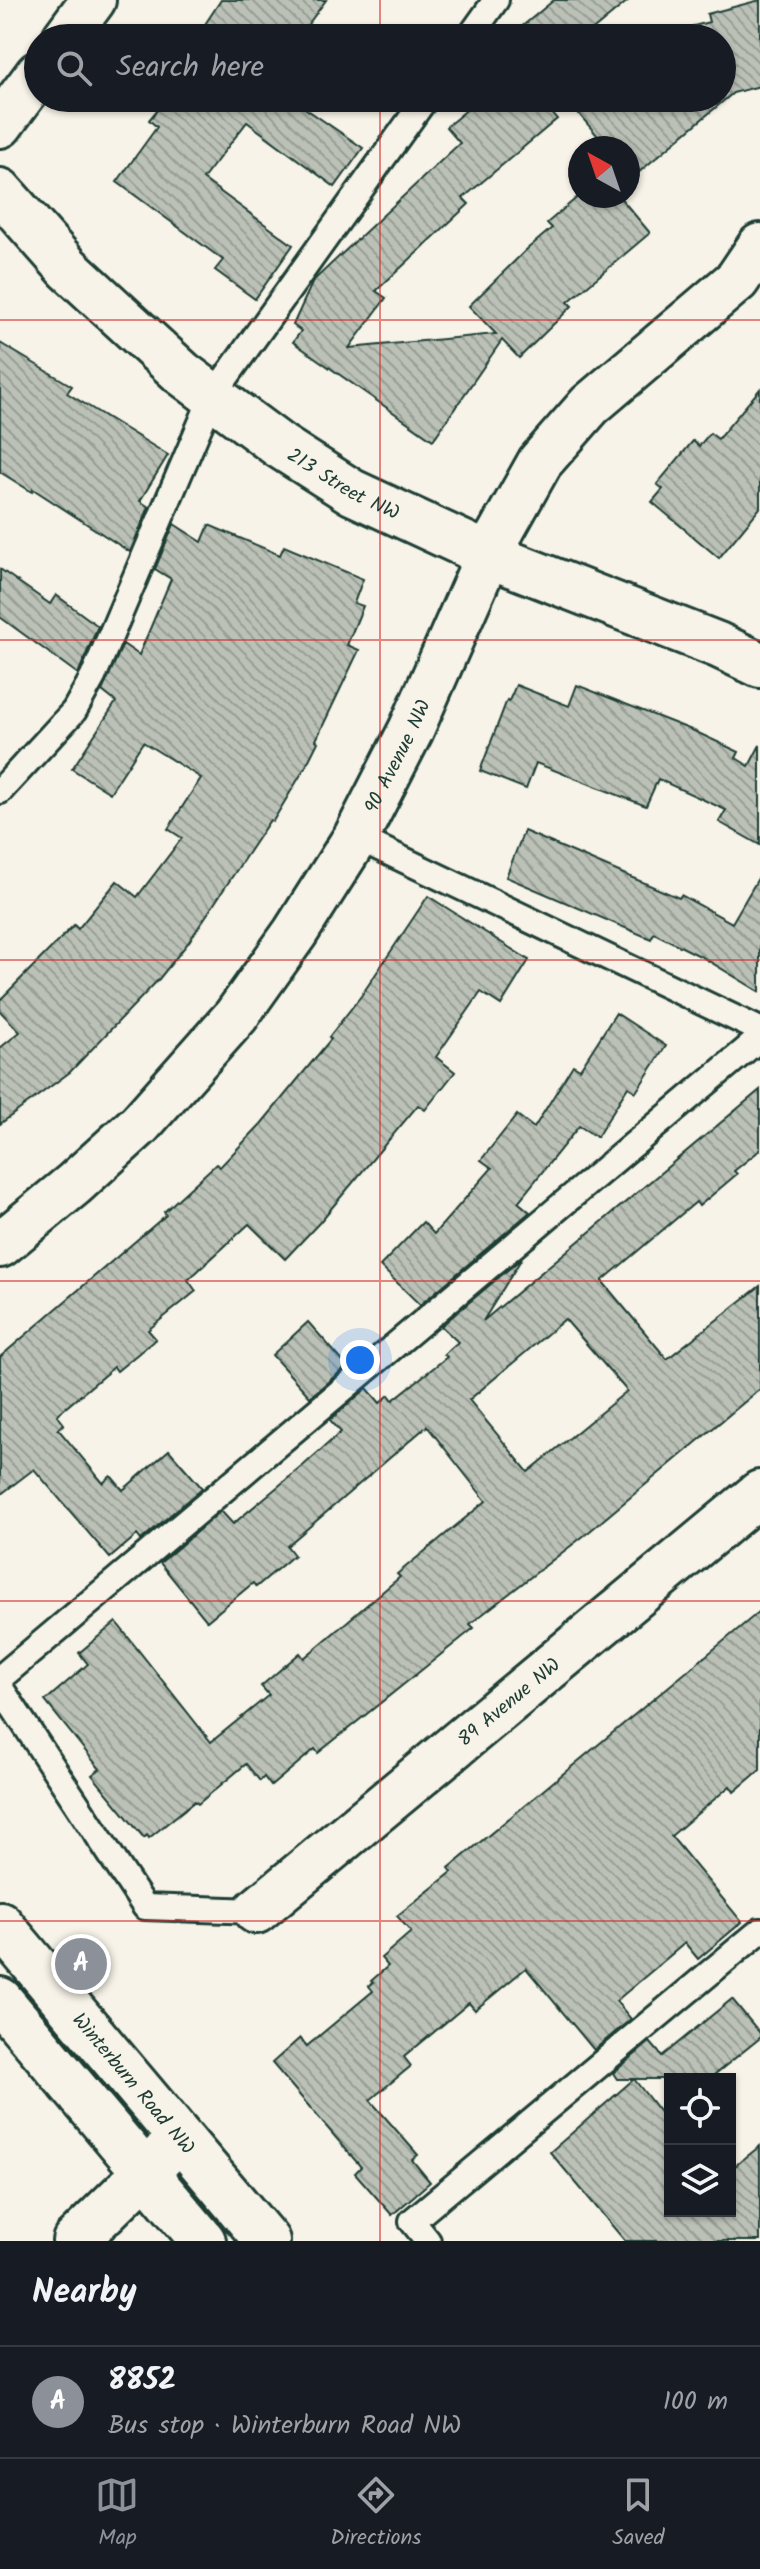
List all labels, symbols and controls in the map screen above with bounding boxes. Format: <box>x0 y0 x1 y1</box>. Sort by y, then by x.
search box <box>24 24 736 112</box>
text: Search here <box>116 44 264 92</box>
icon: search <box>52 46 96 90</box>
north arrow <box>568 136 640 208</box>
street label: 213 Street NW <box>280 440 404 530</box>
street label: 90 Avenue NW <box>357 695 441 820</box>
your location <box>340 1340 380 1380</box>
street label: 89 Avenue NW <box>451 1651 568 1756</box>
pin: A <box>55 1934 107 1994</box>
street label: Winterburn Road NW <box>63 2006 202 2162</box>
map controls <box>664 2073 736 2217</box>
button: locate <box>664 2073 736 2145</box>
button: layers <box>664 2145 736 2217</box>
text: Nearby <box>32 2266 137 2320</box>
text: 8852 <box>108 2357 176 2405</box>
text: A <box>50 2381 66 2423</box>
text: 100 m <box>663 2381 728 2423</box>
text: Bus stop · Winterburn Road NW <box>108 2405 461 2447</box>
tab: Map <box>95 2473 139 2556</box>
tab: Directions <box>330 2473 422 2556</box>
tab: Saved <box>612 2473 665 2556</box>

